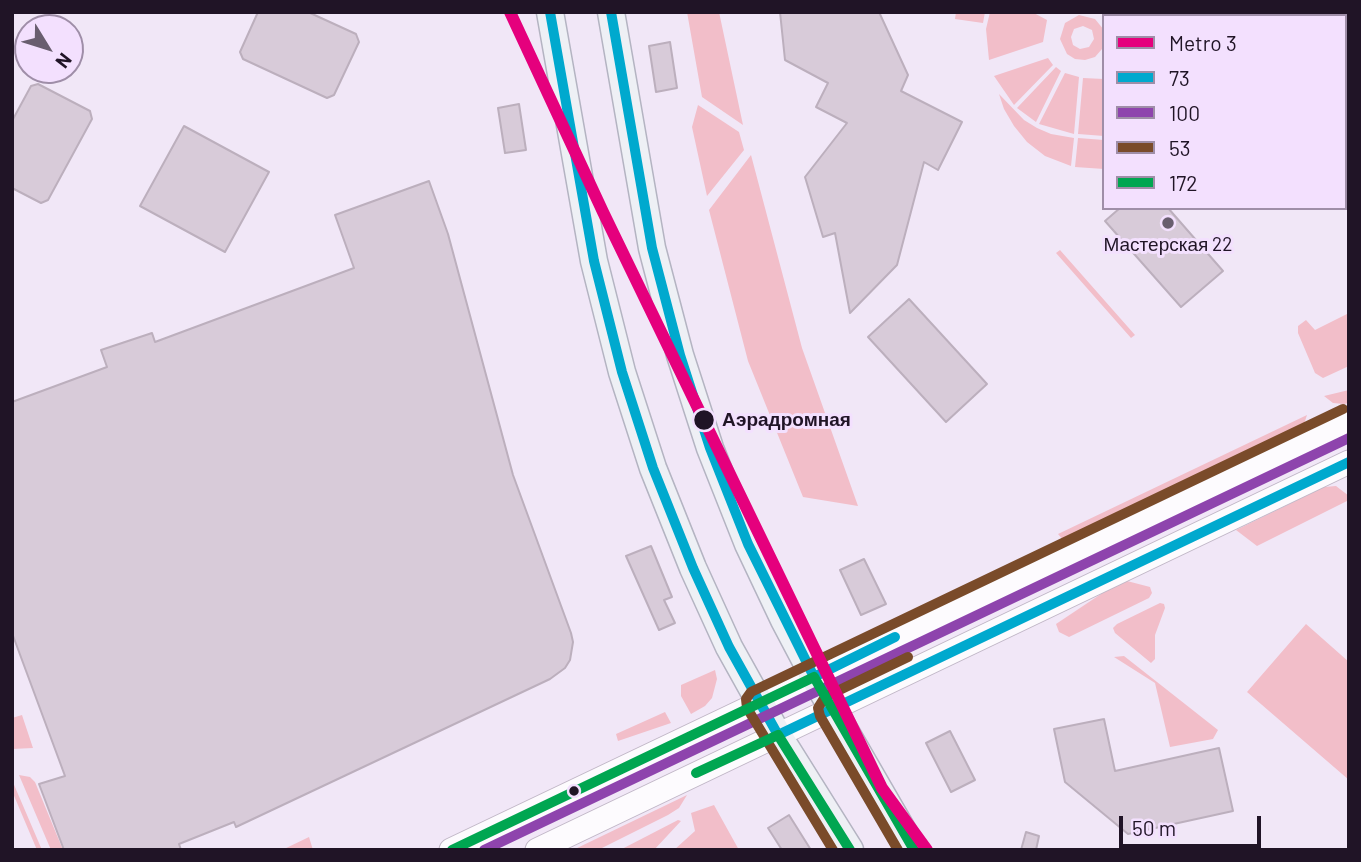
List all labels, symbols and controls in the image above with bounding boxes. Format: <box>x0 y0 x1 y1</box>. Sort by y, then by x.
north arrow <box>14 14 84 84</box>
legend <box>1102 14 1347 210</box>
text: Metro 3 <box>1169 30 1237 55</box>
text: N <box>51 49 77 73</box>
text: 73 <box>1169 65 1190 90</box>
text: 100 <box>1169 100 1200 125</box>
text: 53 <box>1169 135 1191 160</box>
text: 172 <box>1169 170 1198 195</box>
marker: Мастерская 22 <box>1160 215 1176 231</box>
place label: Мастерская 22 <box>1104 234 1232 256</box>
marker: Аэрадромная <box>692 408 716 432</box>
place label: Аэрадромная <box>722 409 851 431</box>
unlabelled marker <box>567 784 581 798</box>
scale bar <box>1123 802 1265 846</box>
text: 50 m <box>1132 815 1176 840</box>

